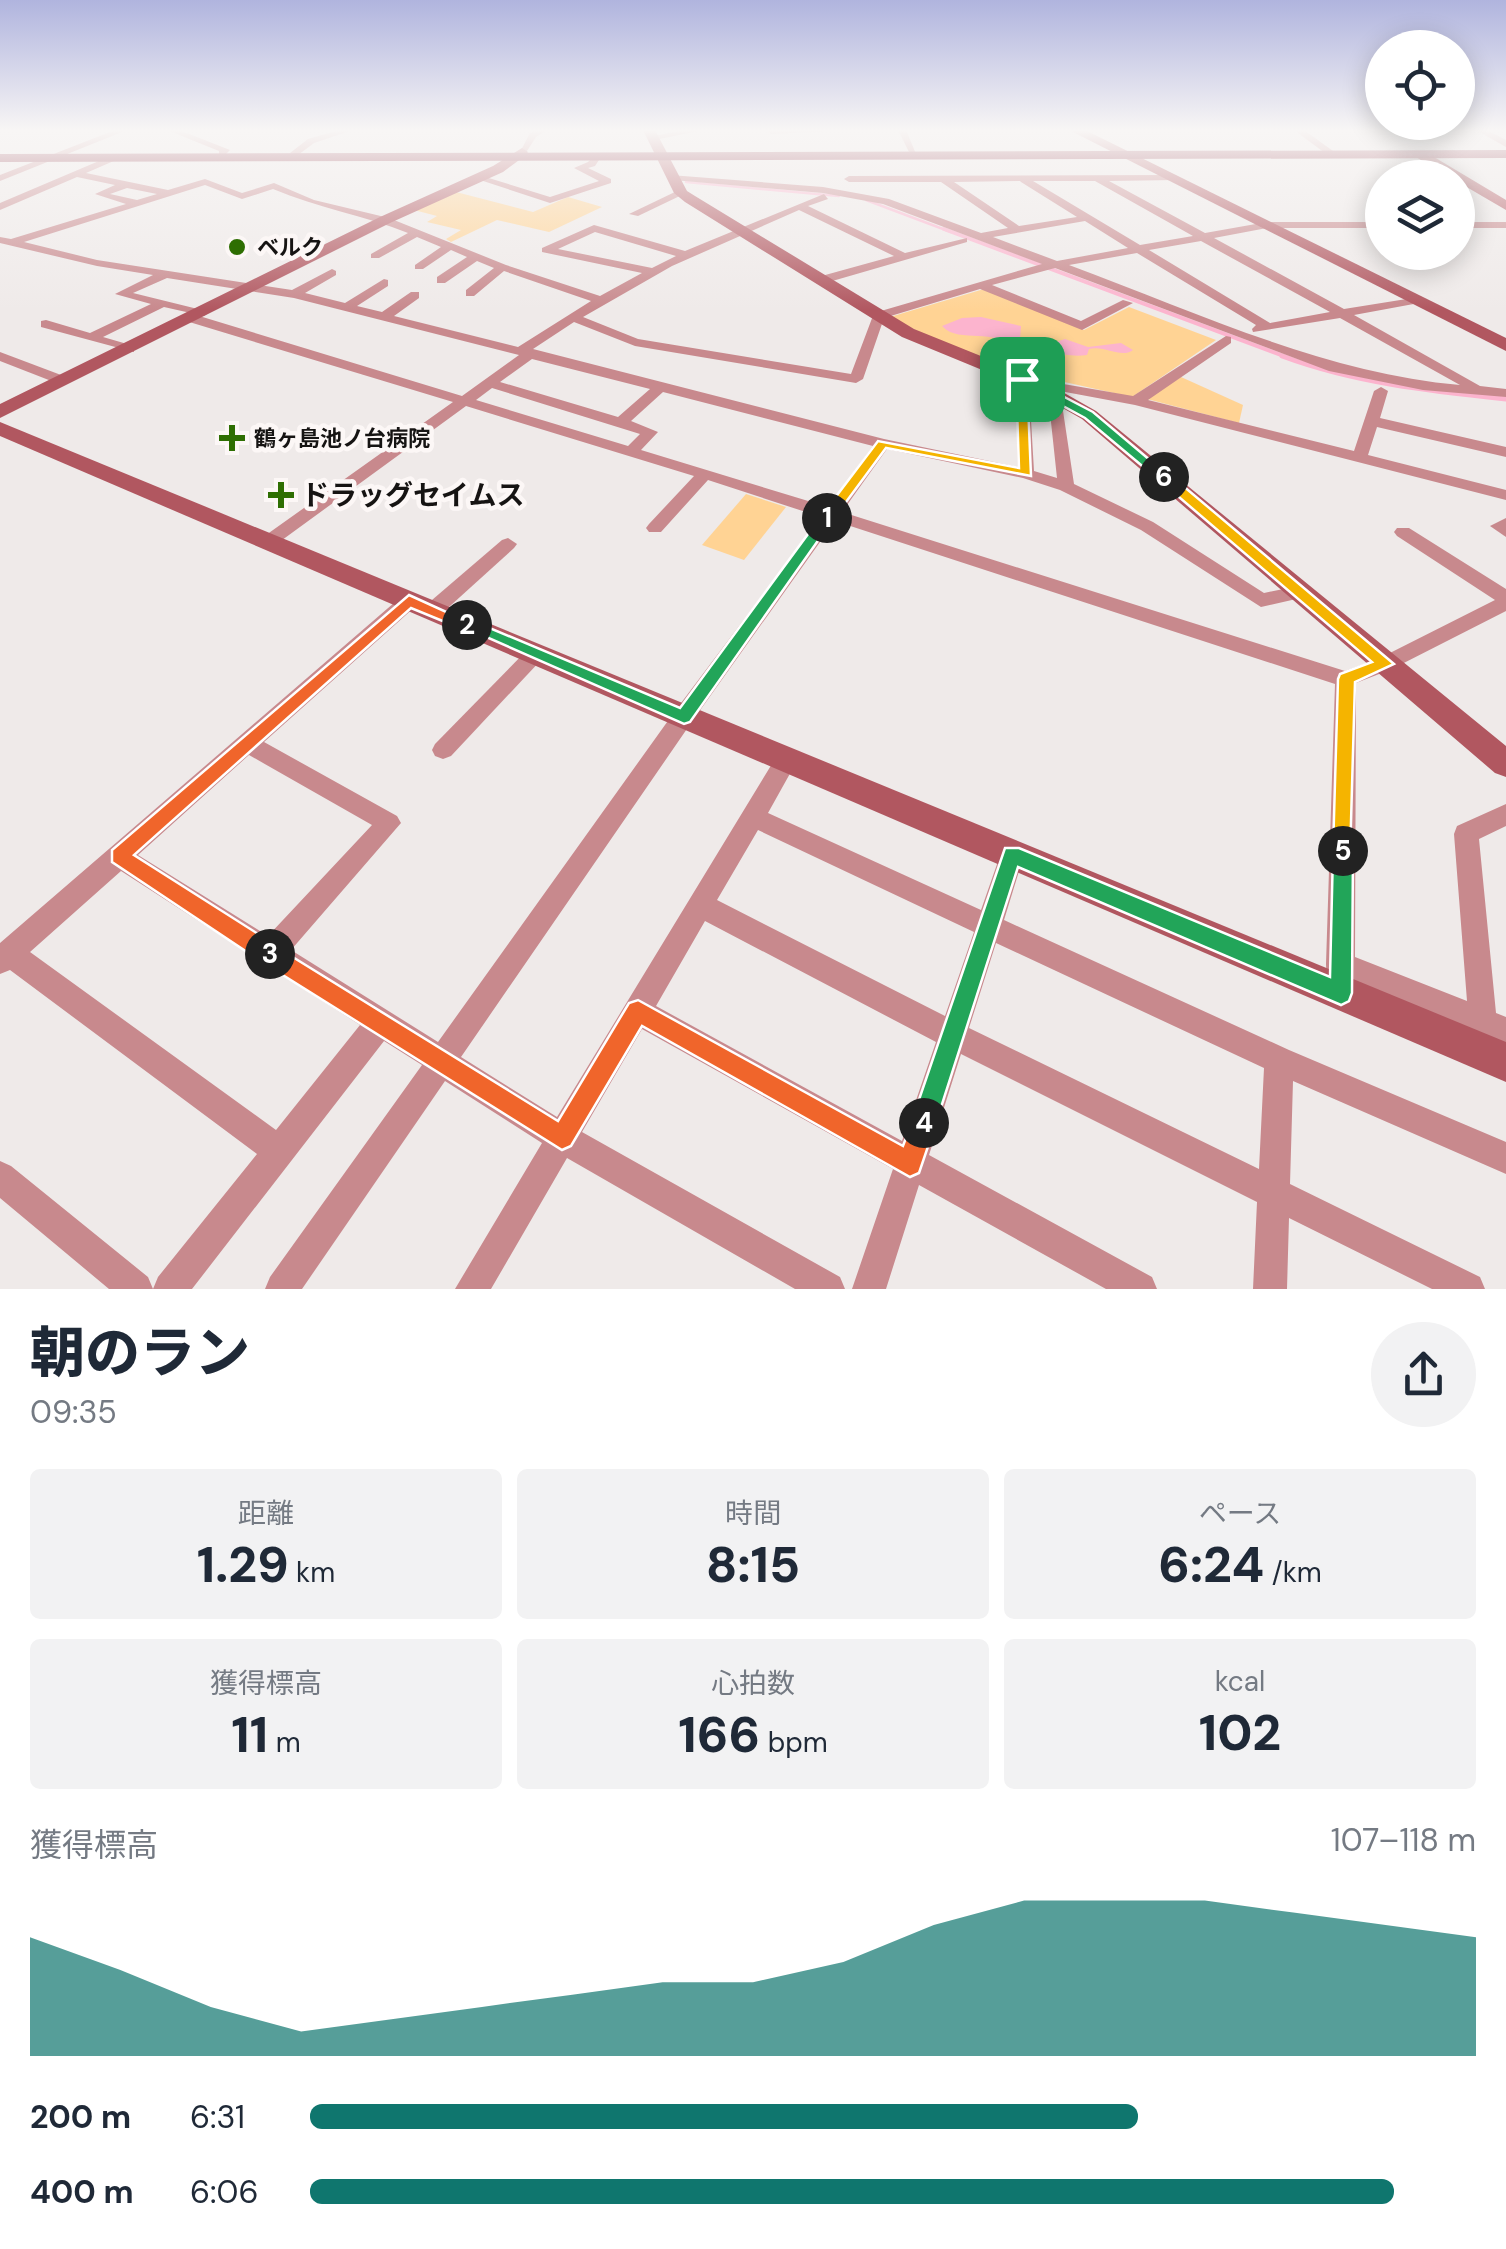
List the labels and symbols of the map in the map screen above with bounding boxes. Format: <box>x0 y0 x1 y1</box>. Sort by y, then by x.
place label: ベルク <box>257 233 323 262</box>
marker: ベルク <box>226 236 248 258</box>
pin <box>980 337 1065 422</box>
place label: 鶴ヶ島池ノ台病院 <box>254 424 430 453</box>
marker: 鶴ヶ島池ノ台病院 <box>219 425 245 451</box>
pin: 6 <box>1139 452 1189 502</box>
place label: ドラッグセイムス <box>301 477 524 514</box>
marker: ドラッグセイムス <box>270 484 292 506</box>
pin: 1 <box>802 493 852 543</box>
pin: 2 <box>442 600 492 650</box>
pin: 5 <box>1318 826 1368 876</box>
pin: 3 <box>245 929 295 979</box>
pin: 4 <box>899 1098 949 1148</box>

